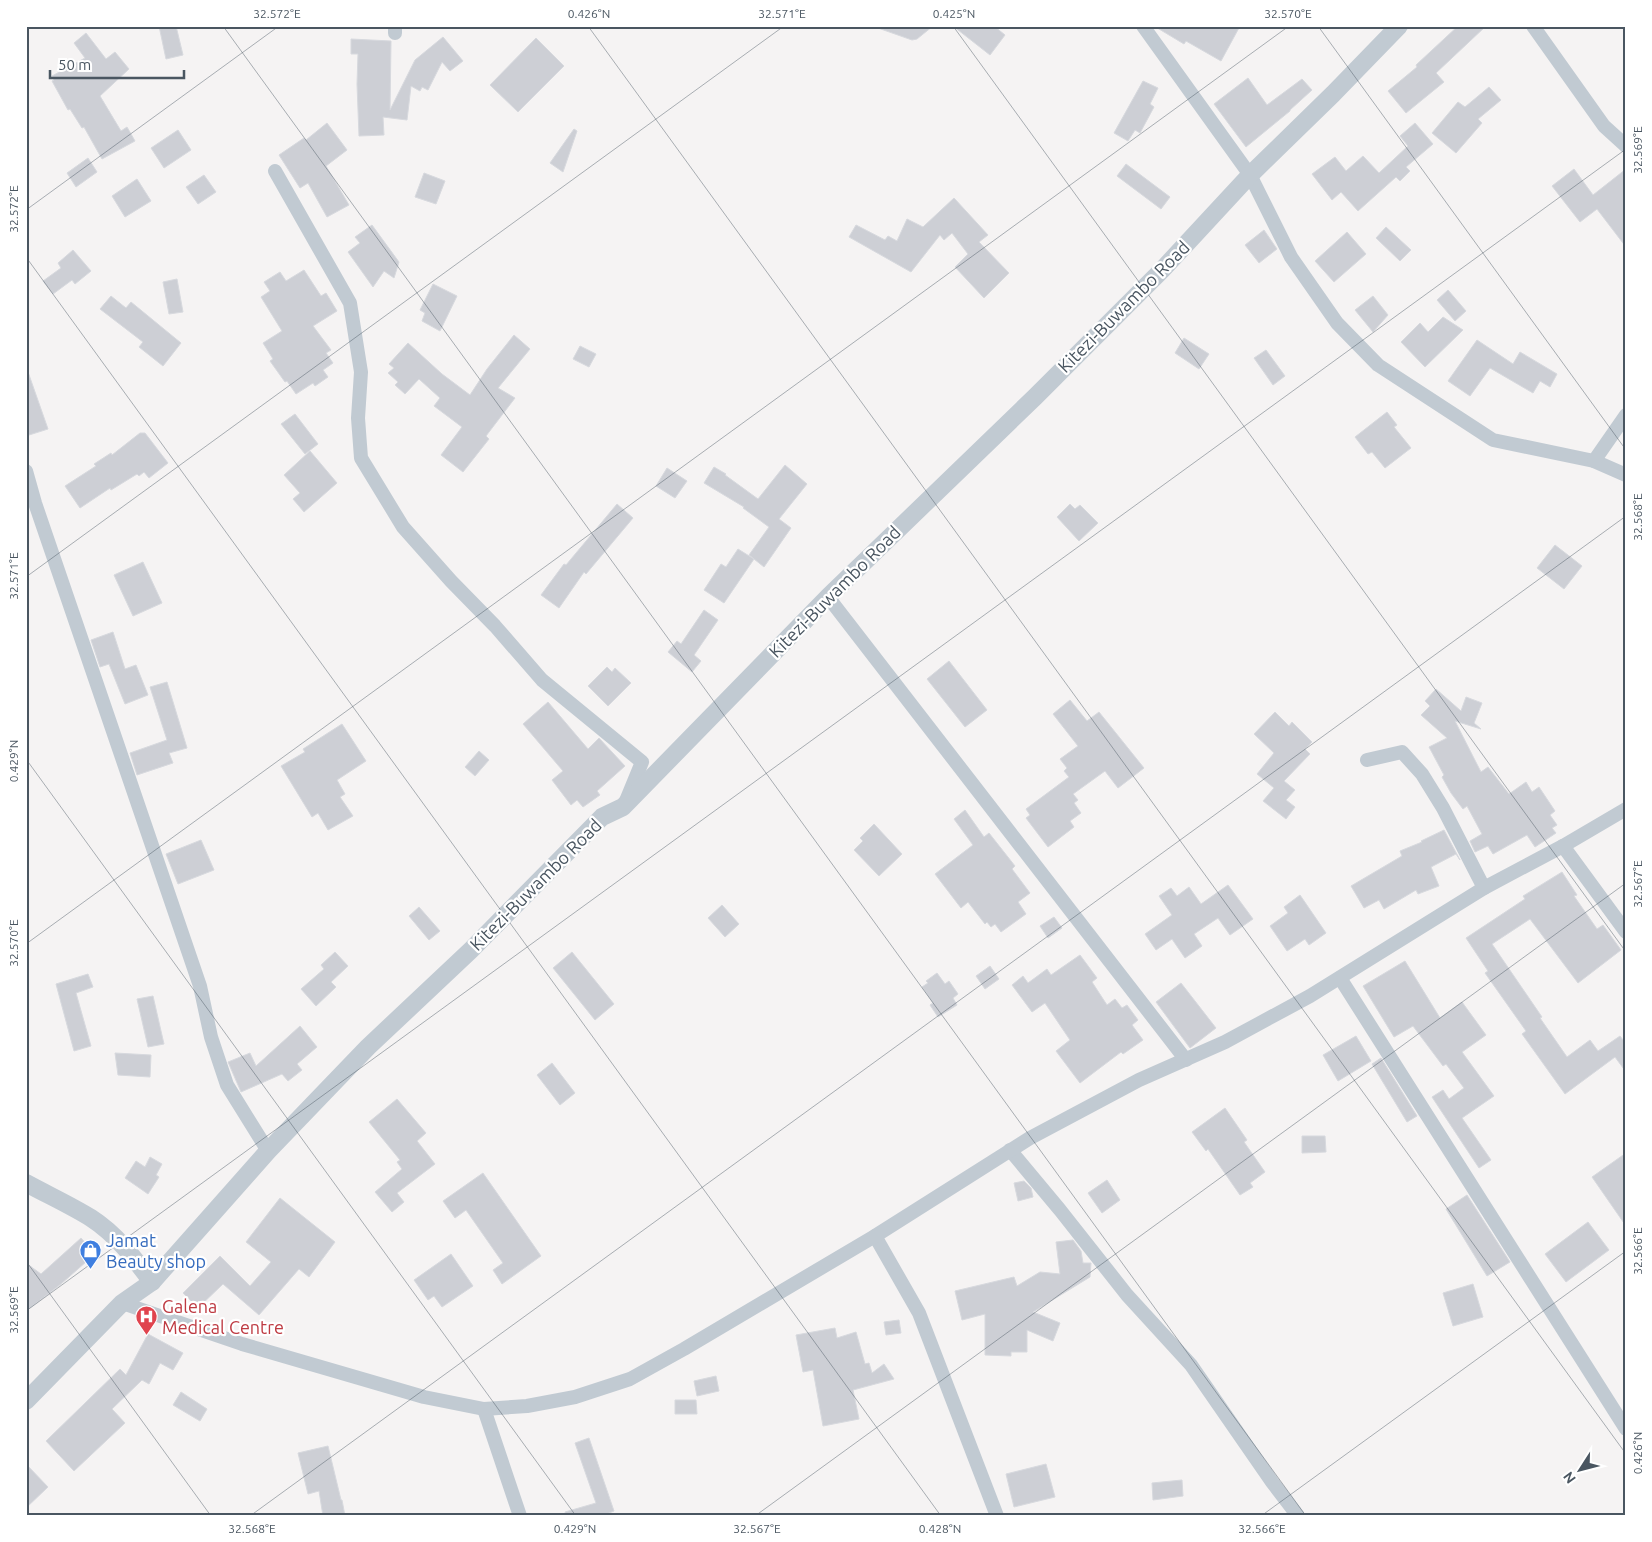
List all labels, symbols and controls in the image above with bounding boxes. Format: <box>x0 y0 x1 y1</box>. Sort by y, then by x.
text: 32.572°E <box>253 7 301 20</box>
text: 0.426°N <box>568 7 610 20</box>
text: 32.571°E <box>758 7 806 20</box>
text: 0.425°N <box>933 7 975 20</box>
text: 32.570°E <box>1264 7 1312 20</box>
scale bar <box>50 48 184 80</box>
text: 50 m <box>58 56 91 73</box>
text: 32.569°E <box>1631 126 1644 174</box>
text: 32.572°E <box>7 185 20 233</box>
street label: Kitezi-Buwambo Road <box>1053 236 1193 376</box>
text: 32.568°E <box>1631 493 1644 541</box>
street label: Kitezi-Buwambo Road <box>764 521 904 661</box>
text: 32.571°E <box>7 552 20 600</box>
text: 0.429°N <box>7 740 20 782</box>
street label: Kitezi-Buwambo Road <box>465 814 605 954</box>
text: 32.567°E <box>1631 860 1644 908</box>
text: 32.570°E <box>7 919 20 967</box>
text: 32.566°E <box>1631 1227 1644 1275</box>
place label: Jamat Beauty shop <box>106 1230 206 1271</box>
shop icon: Jamat Beauty shop <box>78 1239 102 1270</box>
text: 32.569°E <box>7 1286 20 1334</box>
place label: Galena Medical Centre <box>162 1296 284 1337</box>
hospital icon: Galena Medical Centre <box>134 1305 158 1336</box>
text: 0.426°N <box>1631 1432 1644 1474</box>
north arrow <box>1554 1444 1604 1494</box>
text: N <box>1560 1469 1579 1487</box>
text: 32.568°E <box>228 1522 276 1535</box>
text: 0.429°N <box>554 1522 596 1535</box>
text: 32.567°E <box>733 1522 781 1535</box>
text: 0.428°N <box>919 1522 961 1535</box>
text: 32.566°E <box>1238 1522 1286 1535</box>

